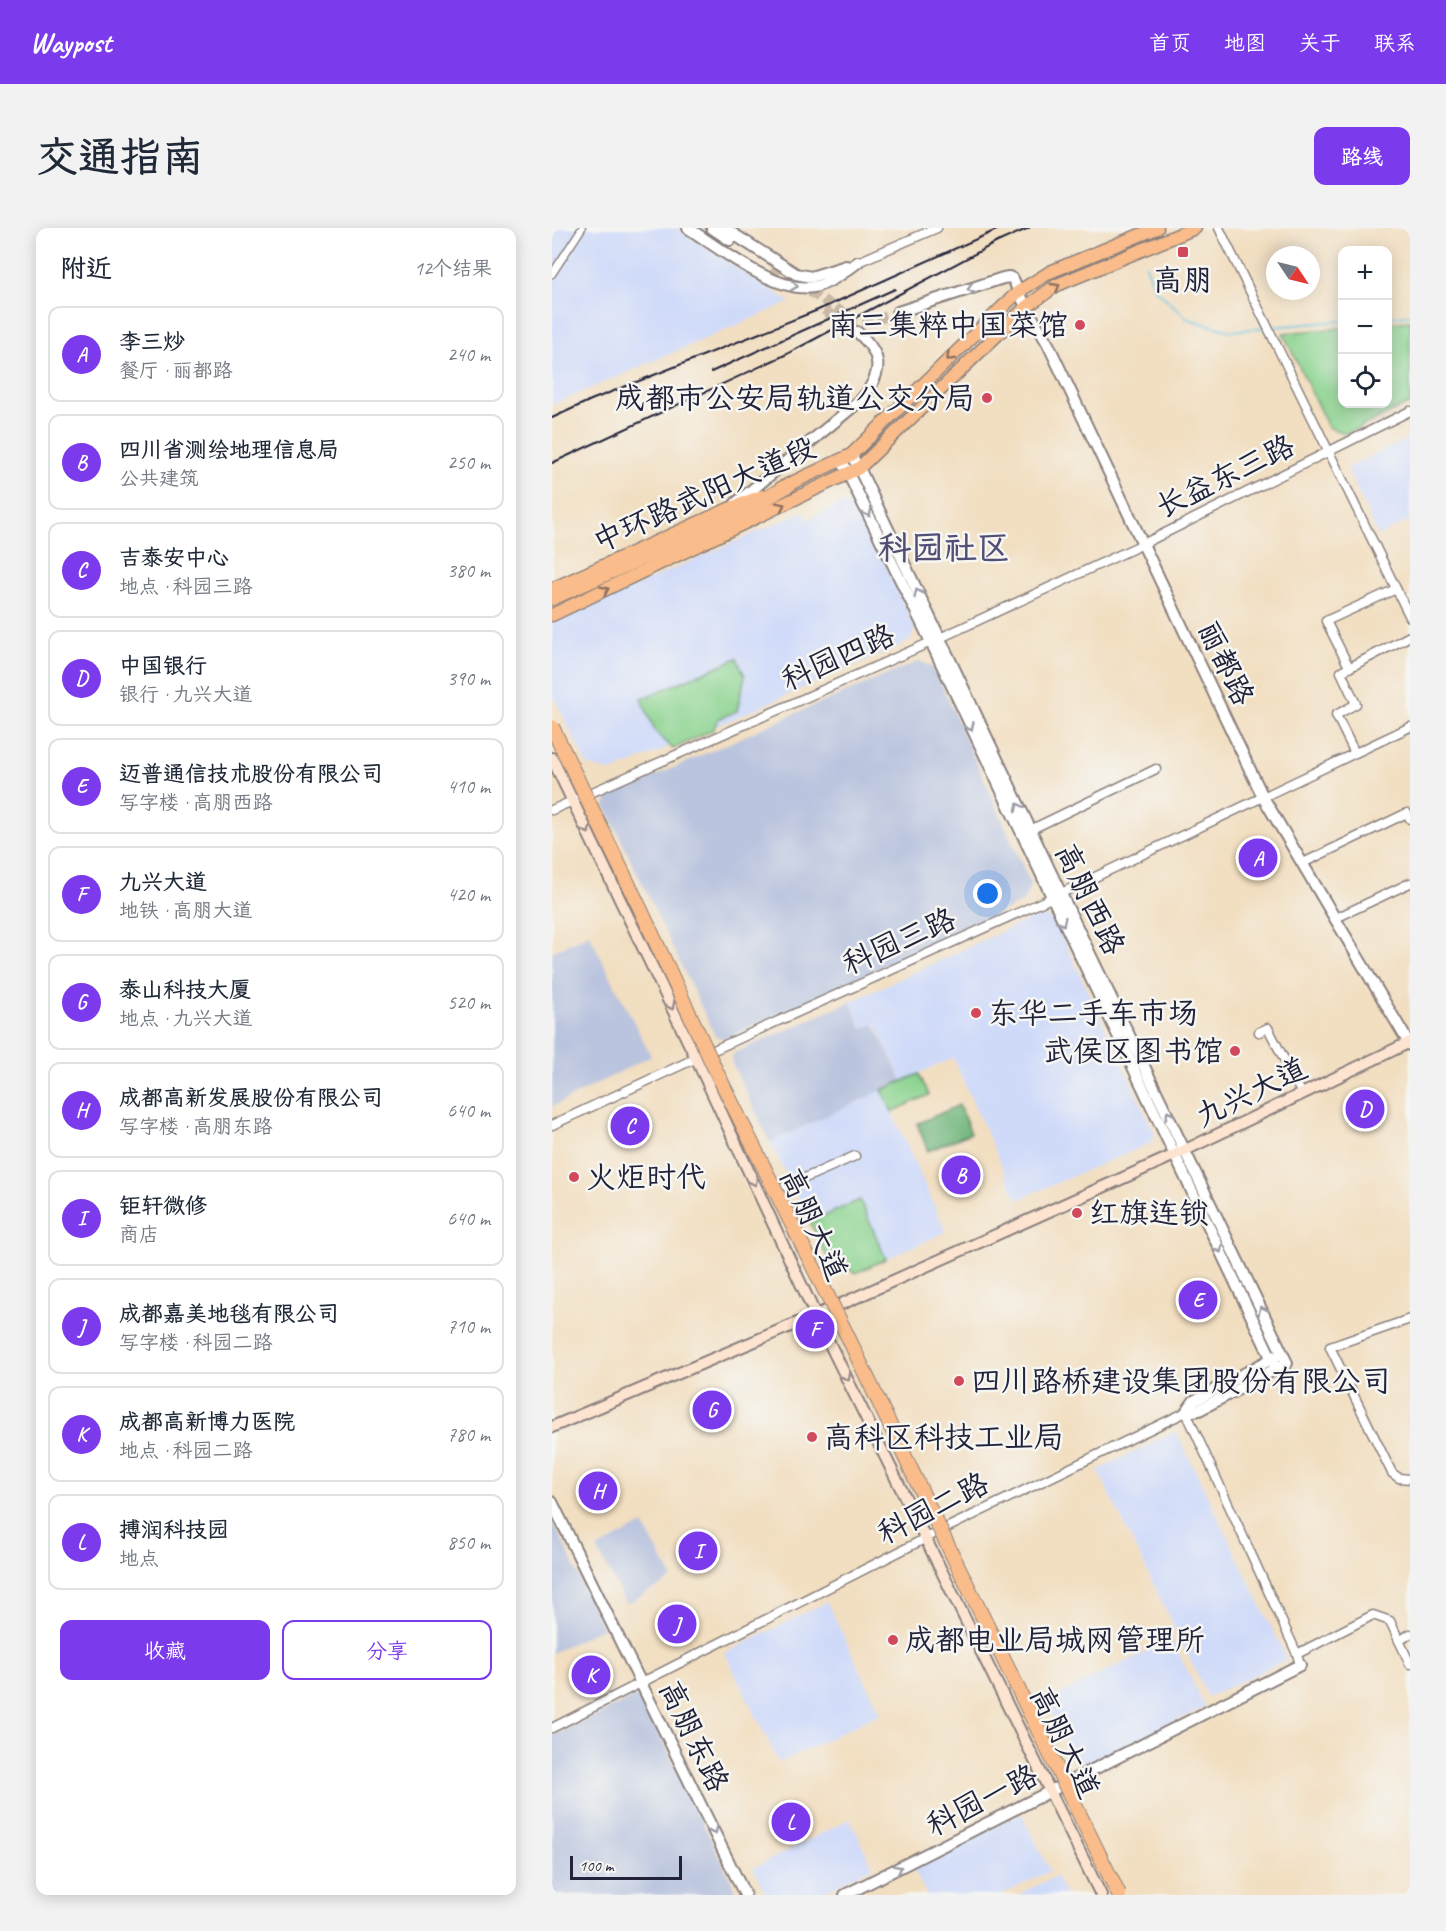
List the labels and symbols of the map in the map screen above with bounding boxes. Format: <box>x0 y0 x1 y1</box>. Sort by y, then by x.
marker: 高朋 <box>1176 245 1190 259</box>
north arrow <box>1266 246 1320 300</box>
place label: 高朋 <box>1153 261 1213 299</box>
one-way arrow <box>789 279 798 291</box>
one-way arrow <box>966 281 977 294</box>
one-way arrow <box>1050 283 1060 294</box>
place label: 南三集粹中国菜馆 <box>828 306 1068 344</box>
marker: 南三集粹中国菜馆 <box>1073 318 1087 332</box>
one-way arrow <box>947 350 957 361</box>
place label: 成都市公安局轨道公交分局 <box>615 379 975 417</box>
marker: 成都市公安局轨道公交分局 <box>980 391 994 405</box>
street label: 长益东三路 <box>1149 426 1301 526</box>
street label: 中环路武阳大道段 <box>587 428 821 560</box>
one-way arrow <box>774 501 785 513</box>
one-way arrow <box>861 506 873 517</box>
district label: 科园社区 <box>878 527 1010 569</box>
one-way arrow <box>598 586 609 597</box>
one-way arrow <box>914 589 926 600</box>
street label: 丽都路 <box>1189 614 1263 712</box>
street label: 科园四路 <box>775 615 901 699</box>
one-way arrow <box>963 720 975 731</box>
one-way arrow <box>1015 803 1027 814</box>
one-way arrow <box>579 823 591 834</box>
pin: A <box>1238 836 1278 880</box>
street label: 高朋西路 <box>1047 837 1133 961</box>
your location <box>973 879 1002 908</box>
street label: 科园三路 <box>836 899 962 983</box>
one-way arrow <box>1055 915 1067 926</box>
place label: 东华二手车市场 <box>988 994 1198 1032</box>
one-way arrow <box>663 999 675 1010</box>
marker: 东华二手车市场 <box>969 1006 983 1020</box>
place label: 武侯区图书馆 <box>1043 1032 1223 1070</box>
marker: 武侯区图书馆 <box>1228 1044 1242 1058</box>
street label: 九兴大道 <box>1189 1049 1313 1135</box>
pin: D <box>1346 1086 1384 1132</box>
pin: C <box>610 1104 650 1148</box>
one-way arrow <box>1164 1110 1176 1121</box>
pin: B <box>942 1152 980 1198</box>
place label: 火炬时代 <box>586 1158 706 1196</box>
street label: 高朋大道 <box>771 1162 857 1286</box>
marker: 火炬时代 <box>567 1170 581 1184</box>
one-way arrow <box>746 1176 758 1187</box>
place label: 红旗连锁 <box>1089 1194 1209 1232</box>
marker: 红旗连锁 <box>1070 1206 1084 1220</box>
one-way arrow <box>1212 1243 1224 1254</box>
pin: E <box>1178 1278 1218 1322</box>
one-way arrow <box>1258 1305 1270 1316</box>
pin: F <box>796 1306 834 1352</box>
place label: 四川路桥建设集团股份有限公司 <box>971 1362 1391 1400</box>
one-way arrow <box>839 1371 851 1382</box>
marker: 四川路桥建设集团股份有限公司 <box>952 1374 966 1388</box>
pin: G <box>692 1388 732 1432</box>
place label: 高科区科技工业局 <box>824 1418 1064 1456</box>
marker: 高科区科技工业局 <box>805 1430 819 1444</box>
street label: 科园二路 <box>871 1464 995 1552</box>
pin: H <box>578 1468 618 1514</box>
pin: I <box>678 1528 718 1574</box>
pin: J <box>658 1602 696 1646</box>
place label: 成都电业局城网管理所 <box>905 1621 1205 1659</box>
marker: 成都电业局城网管理所 <box>886 1633 900 1647</box>
pin: K <box>572 1652 610 1698</box>
street label: 高朋东路 <box>651 1674 737 1798</box>
street label: 高朋大道 <box>1022 1680 1108 1804</box>
street label: 科园一路 <box>920 1756 1044 1844</box>
pin: L <box>772 1800 810 1844</box>
one-way arrow <box>706 1824 718 1835</box>
scale bar <box>570 1853 682 1880</box>
one-way arrow <box>891 1864 902 1876</box>

